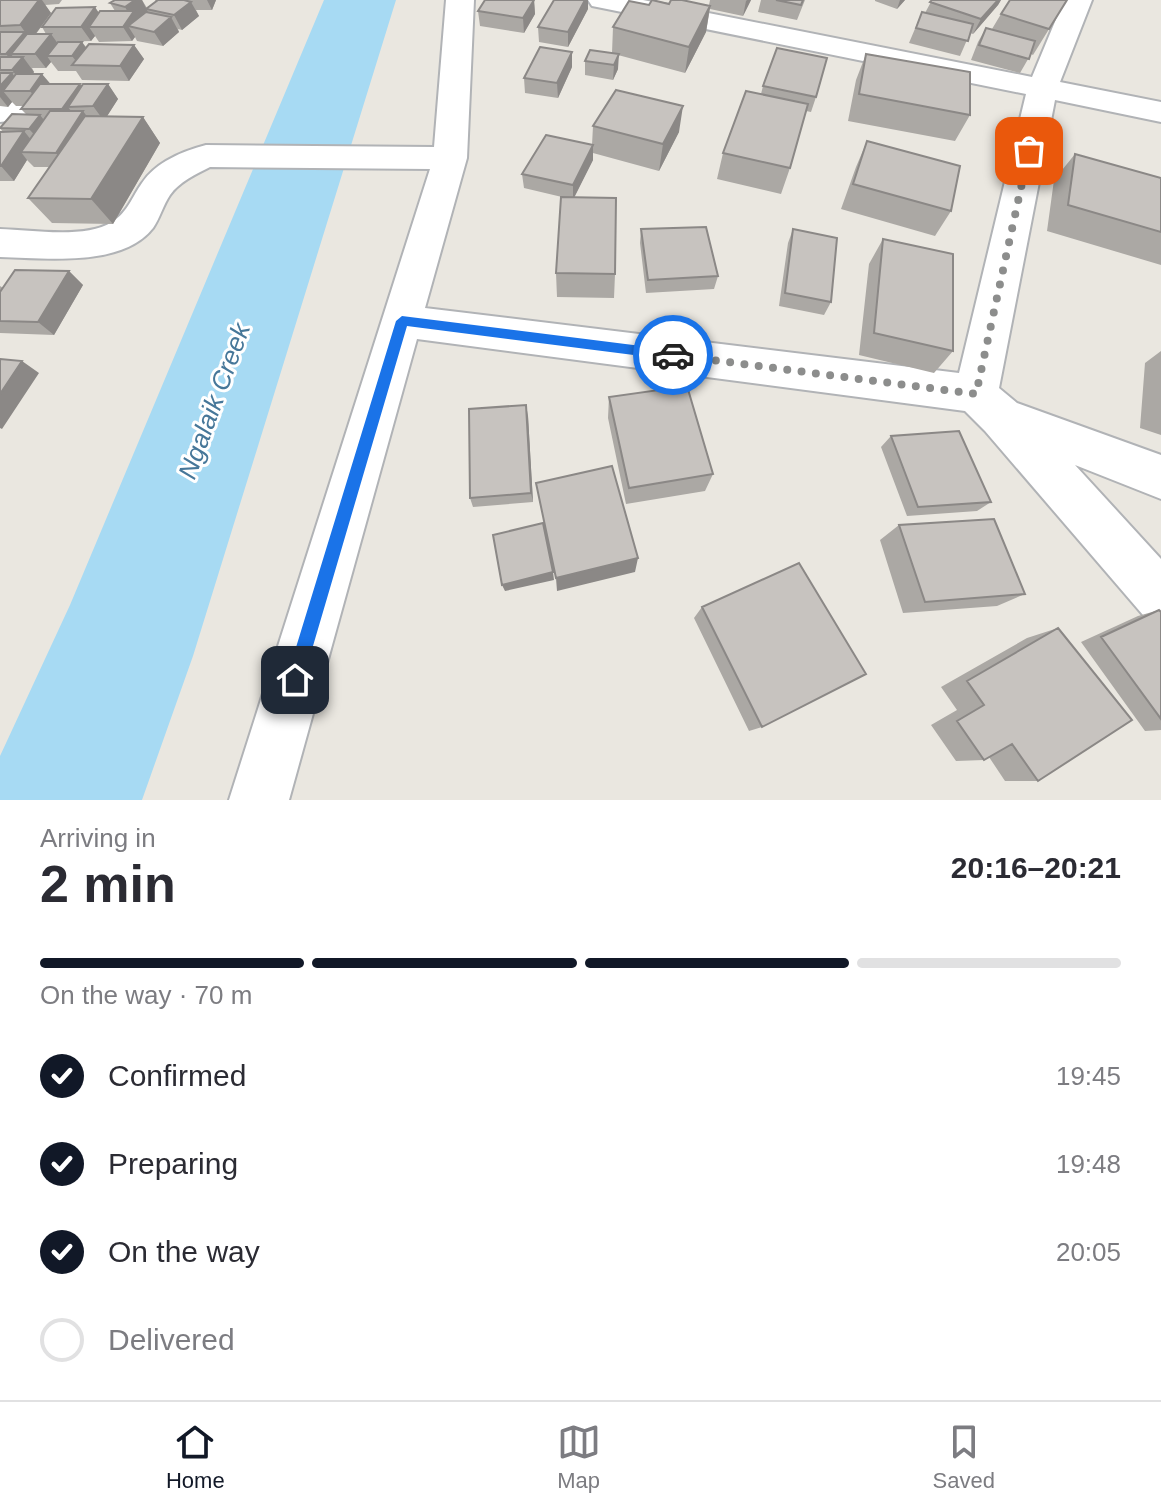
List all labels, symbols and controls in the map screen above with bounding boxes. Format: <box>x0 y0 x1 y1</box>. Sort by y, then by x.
pin <box>995 117 1063 185</box>
icon: bag <box>1007 129 1051 173</box>
courier <box>633 315 713 395</box>
water label: Ngalaik Creek <box>172 317 257 483</box>
icon: car <box>651 333 695 377</box>
pin <box>261 646 329 714</box>
icon: home <box>273 658 317 702</box>
text: Arriving in <box>40 823 156 853</box>
text: 20:16–20:21 <box>951 851 1121 884</box>
text: 2 min <box>40 855 176 913</box>
text: On the way · 70 m <box>40 980 252 1010</box>
icon: check <box>40 1054 84 1098</box>
text: Confirmed <box>108 1059 246 1092</box>
text: 19:45 <box>1056 1061 1121 1091</box>
icon: check <box>40 1142 84 1186</box>
text: Preparing <box>108 1147 238 1180</box>
text: 19:48 <box>1056 1149 1121 1179</box>
icon: check <box>40 1230 84 1274</box>
text: On the way <box>108 1235 260 1268</box>
text: 20:05 <box>1056 1237 1121 1267</box>
text: Delivered <box>108 1323 235 1356</box>
tab: Home <box>166 1420 225 1494</box>
tab: Map <box>557 1420 601 1494</box>
tab: Saved <box>933 1420 995 1494</box>

